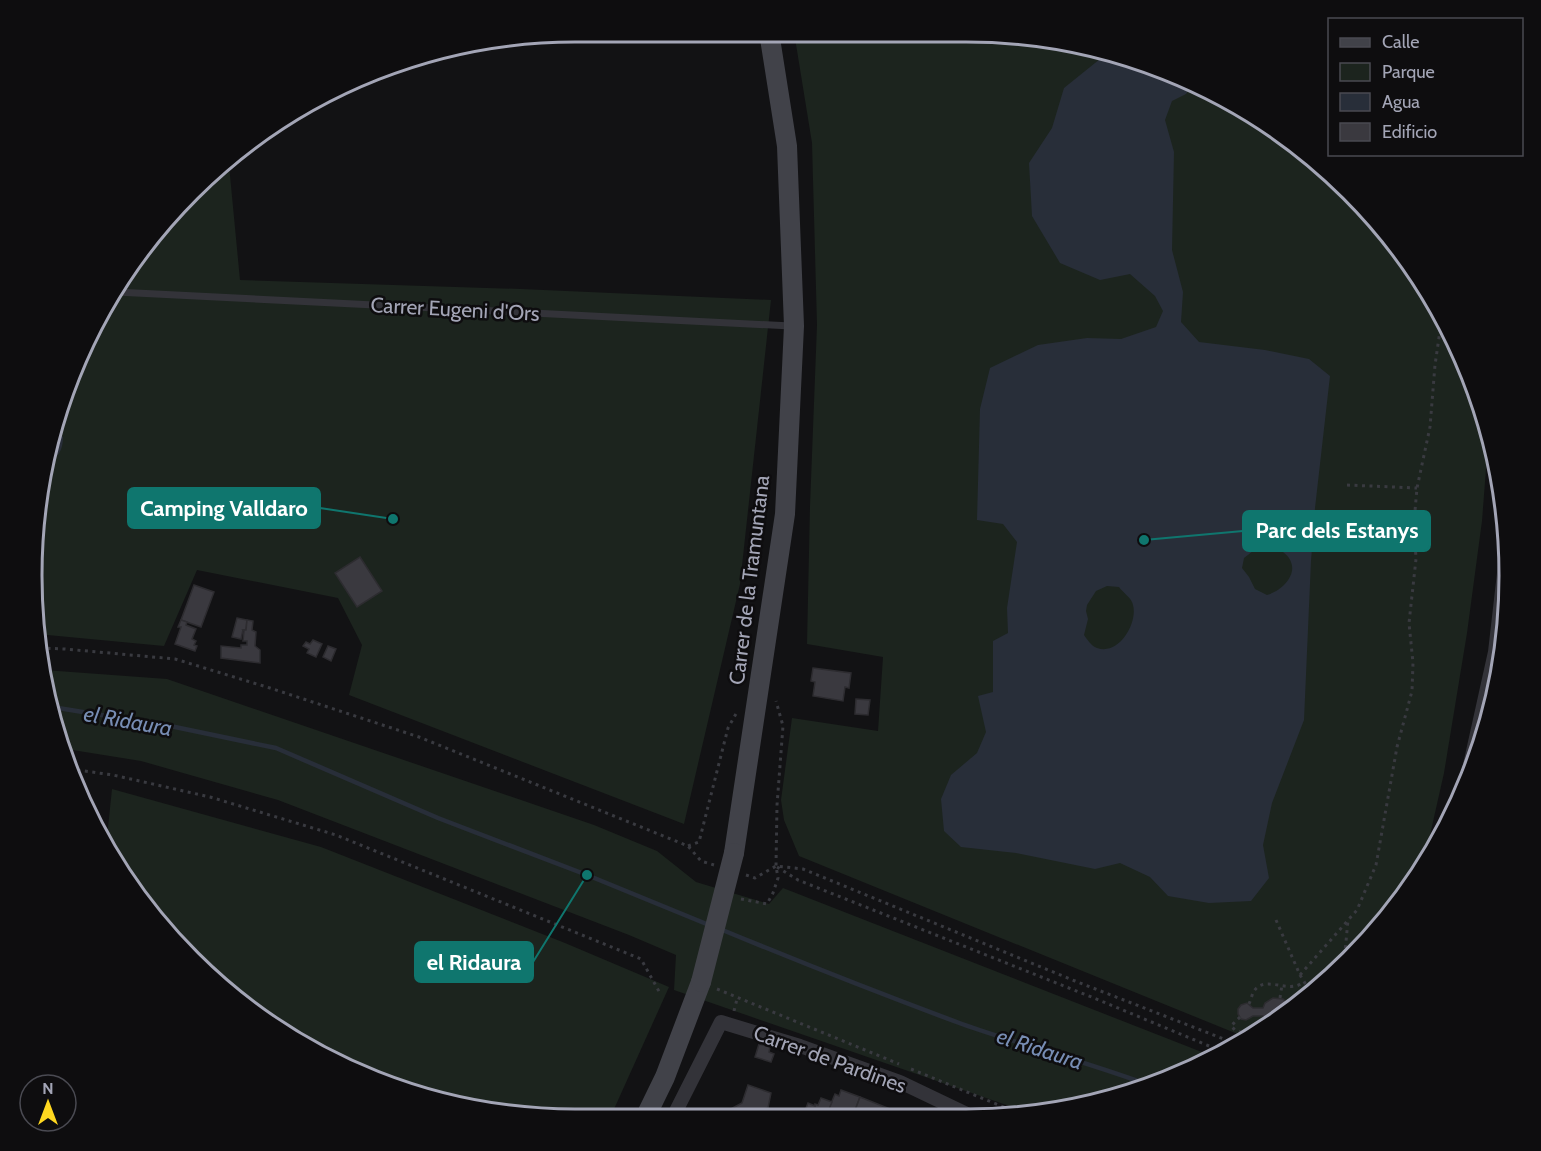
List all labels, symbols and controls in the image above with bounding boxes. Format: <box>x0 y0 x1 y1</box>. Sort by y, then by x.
legend <box>1328 18 1523 156</box>
text: Calle <box>1382 31 1419 53</box>
text: Parque <box>1382 61 1435 83</box>
text: Agua <box>1382 91 1420 113</box>
text: Edificio <box>1382 121 1437 143</box>
street label: Carrer Eugeni d'Ors <box>370 292 540 326</box>
street label: Carrer de la Tramuntana <box>724 474 774 686</box>
callout: Camping Valldaro <box>128 488 320 528</box>
text: Camping Valldaro <box>140 495 308 522</box>
callout: Parc dels Estanys <box>1243 511 1430 551</box>
text: Parc dels Estanys <box>1256 517 1418 544</box>
water label: el Ridaura <box>82 700 174 742</box>
callout: el Ridaura <box>415 942 533 982</box>
text: el Ridaura <box>427 949 521 976</box>
street label: Carrer de Pardines <box>750 1020 910 1098</box>
water label: el Ridaura <box>993 1022 1087 1076</box>
north arrow <box>18 1073 78 1133</box>
text: N <box>42 1079 54 1098</box>

